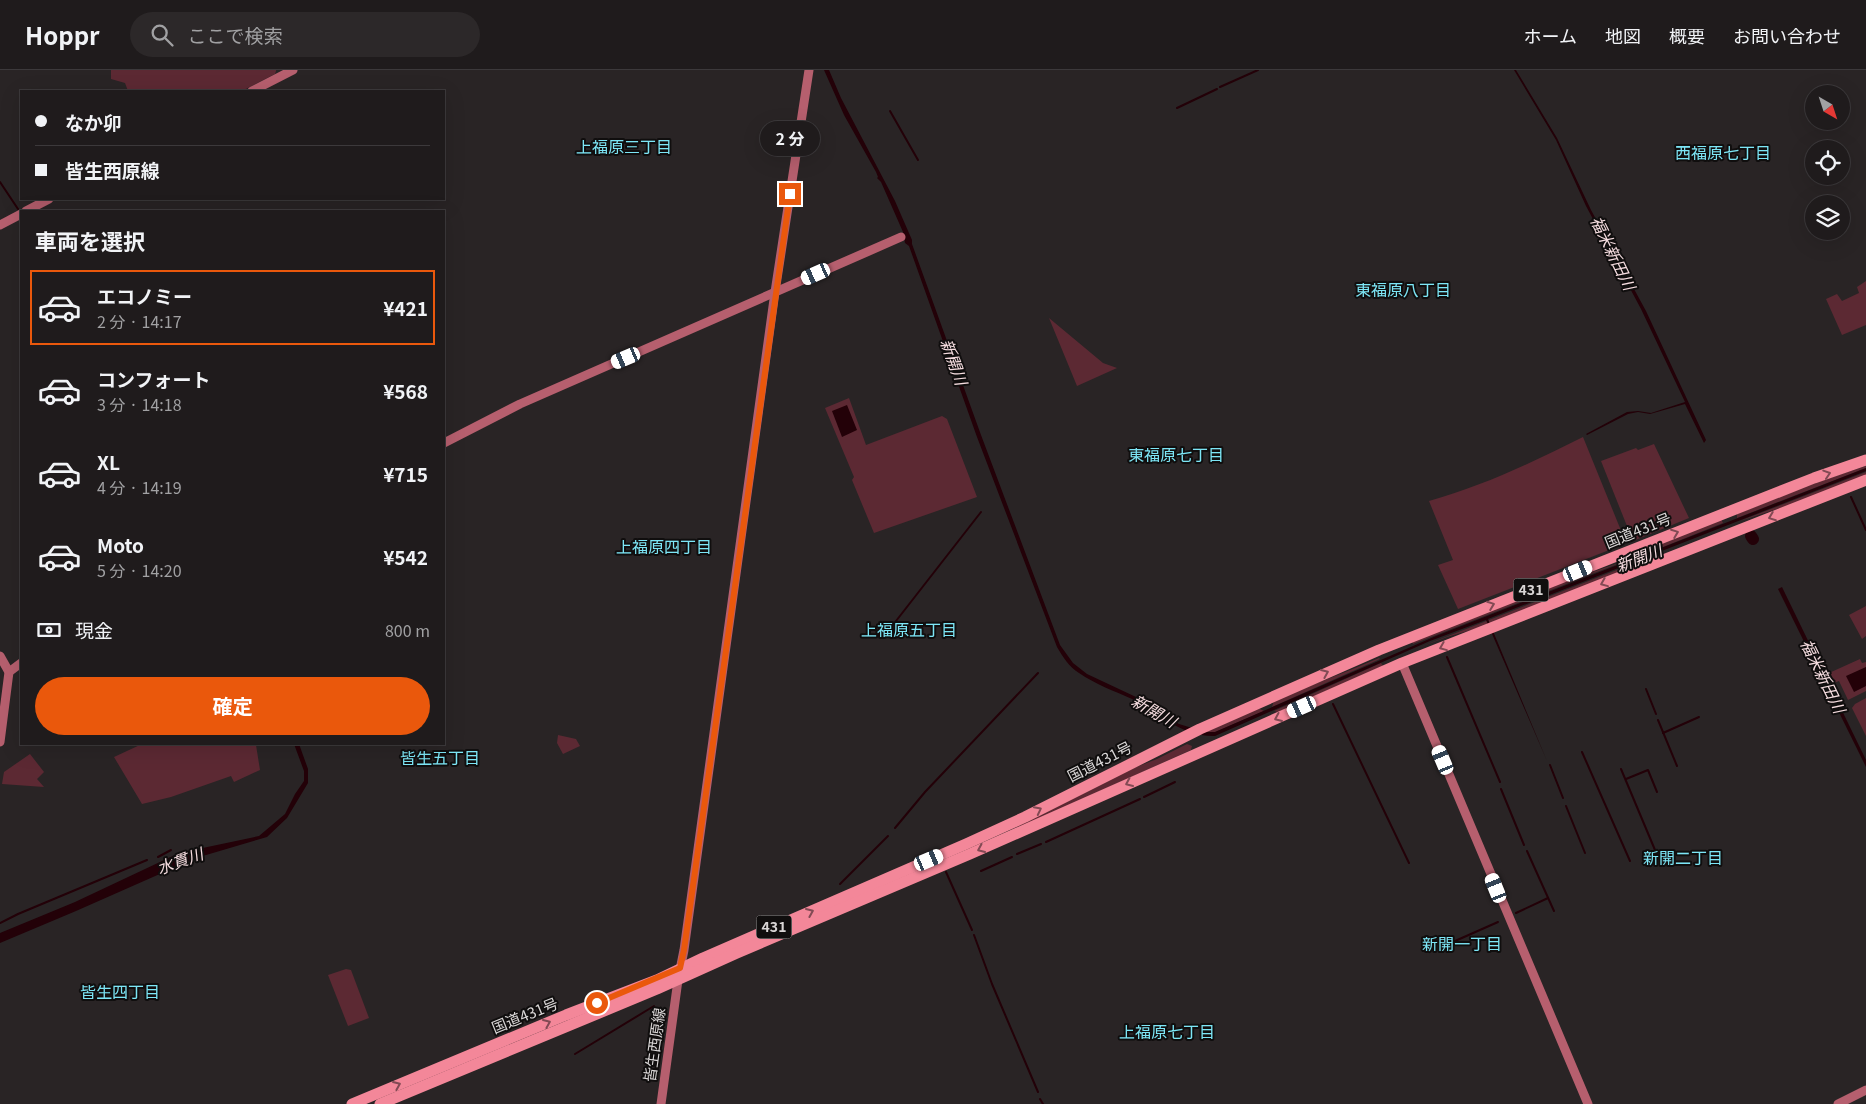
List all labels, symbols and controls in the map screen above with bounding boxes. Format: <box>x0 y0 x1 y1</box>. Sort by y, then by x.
search box <box>130 12 480 57</box>
text: Hoppr <box>25 17 100 52</box>
icon: search <box>148 21 176 49</box>
text: ここで検索 <box>188 21 283 48</box>
text: ホーム <box>1524 22 1577 48</box>
text: 地図 <box>1605 22 1641 48</box>
text: 概要 <box>1669 22 1705 48</box>
text: お問い合わせ <box>1733 22 1841 48</box>
north arrow <box>1805 85 1850 130</box>
map controls <box>1805 85 1850 240</box>
text: なか卯 <box>65 108 122 135</box>
callout: 2 分 <box>760 122 820 156</box>
text: 2 分 <box>775 126 805 150</box>
district label: 上福原三丁目 <box>576 134 672 158</box>
district label: 西福原七丁目 <box>1675 140 1771 164</box>
button: locate <box>1805 140 1850 185</box>
text: 皆生西原線 <box>65 156 160 183</box>
route end <box>779 183 801 205</box>
button: layers <box>1805 195 1850 240</box>
water label: 福米新田川 <box>1586 211 1643 296</box>
text: 車両を選択 <box>35 224 145 256</box>
car <box>799 261 832 287</box>
district label: 東福原八丁目 <box>1355 277 1451 301</box>
text: エコノミー <box>97 282 192 309</box>
icon: car <box>37 285 82 330</box>
text: ¥421 <box>383 294 428 321</box>
text: 2 分 · 14:17 <box>97 309 182 333</box>
water label: 新開川 <box>935 335 975 390</box>
car <box>609 345 642 371</box>
text: コンフォート <box>97 365 210 392</box>
icon: car <box>37 368 82 413</box>
text: ¥568 <box>383 377 428 404</box>
text: 3 分 · 14:18 <box>97 392 182 416</box>
district label: 東福原七丁目 <box>1128 442 1224 466</box>
text: XL <box>97 448 120 475</box>
icon: car <box>37 451 82 496</box>
text: ¥715 <box>383 460 428 487</box>
one-way arrow <box>1822 470 1830 480</box>
text: 4 分 · 14:19 <box>97 475 182 499</box>
street label: 国道431号 <box>1601 507 1674 552</box>
one-way arrow <box>1768 511 1777 521</box>
one-way arrow <box>1670 529 1679 539</box>
text: Moto <box>97 531 144 558</box>
icon: car <box>37 534 82 579</box>
district label: 上福原四丁目 <box>616 534 712 558</box>
water label: 新開川 <box>1612 537 1667 577</box>
text: ¥542 <box>383 543 428 570</box>
text: 5 分 · 14:20 <box>97 558 182 582</box>
car <box>1561 558 1594 584</box>
one-way arrow <box>1600 577 1609 587</box>
road number: 431 <box>1514 578 1548 602</box>
one-way arrow <box>1487 601 1495 611</box>
icon: cash <box>35 616 63 644</box>
text: 現金 <box>75 616 113 643</box>
district label: 上福原五丁目 <box>861 617 957 641</box>
text: 800 m <box>385 618 430 642</box>
water label: 福米新田川 <box>1796 634 1853 719</box>
one-way arrow <box>1439 640 1448 651</box>
one-way arrow <box>1320 669 1329 680</box>
button: 確定 <box>35 677 430 735</box>
water label: 新開川 <box>1128 688 1183 734</box>
car <box>1285 694 1318 720</box>
one-way arrow <box>1274 711 1283 722</box>
street label: 国道431号 <box>1063 735 1135 786</box>
car <box>1430 743 1455 777</box>
district label: 皆生五丁目 <box>400 745 480 769</box>
one-way arrow <box>1125 777 1134 787</box>
one-way arrow <box>1033 806 1042 816</box>
water label: 水貫川 <box>153 840 208 880</box>
one-way arrow <box>977 843 986 854</box>
district label: 新開二丁目 <box>1643 845 1723 869</box>
car <box>912 847 945 873</box>
car <box>1483 871 1508 905</box>
one-way arrow <box>805 908 814 919</box>
road number: 431 <box>756 916 792 939</box>
district label: 新開一丁目 <box>1422 931 1502 955</box>
district label: 皆生四丁目 <box>80 979 160 1003</box>
street label: 国道431号 <box>488 992 561 1037</box>
route start <box>586 992 608 1014</box>
street label: 皆生西原線 <box>638 1006 669 1083</box>
one-way arrow <box>542 1018 551 1029</box>
district label: 上福原七丁目 <box>1119 1019 1215 1043</box>
one-way arrow <box>392 1081 401 1091</box>

